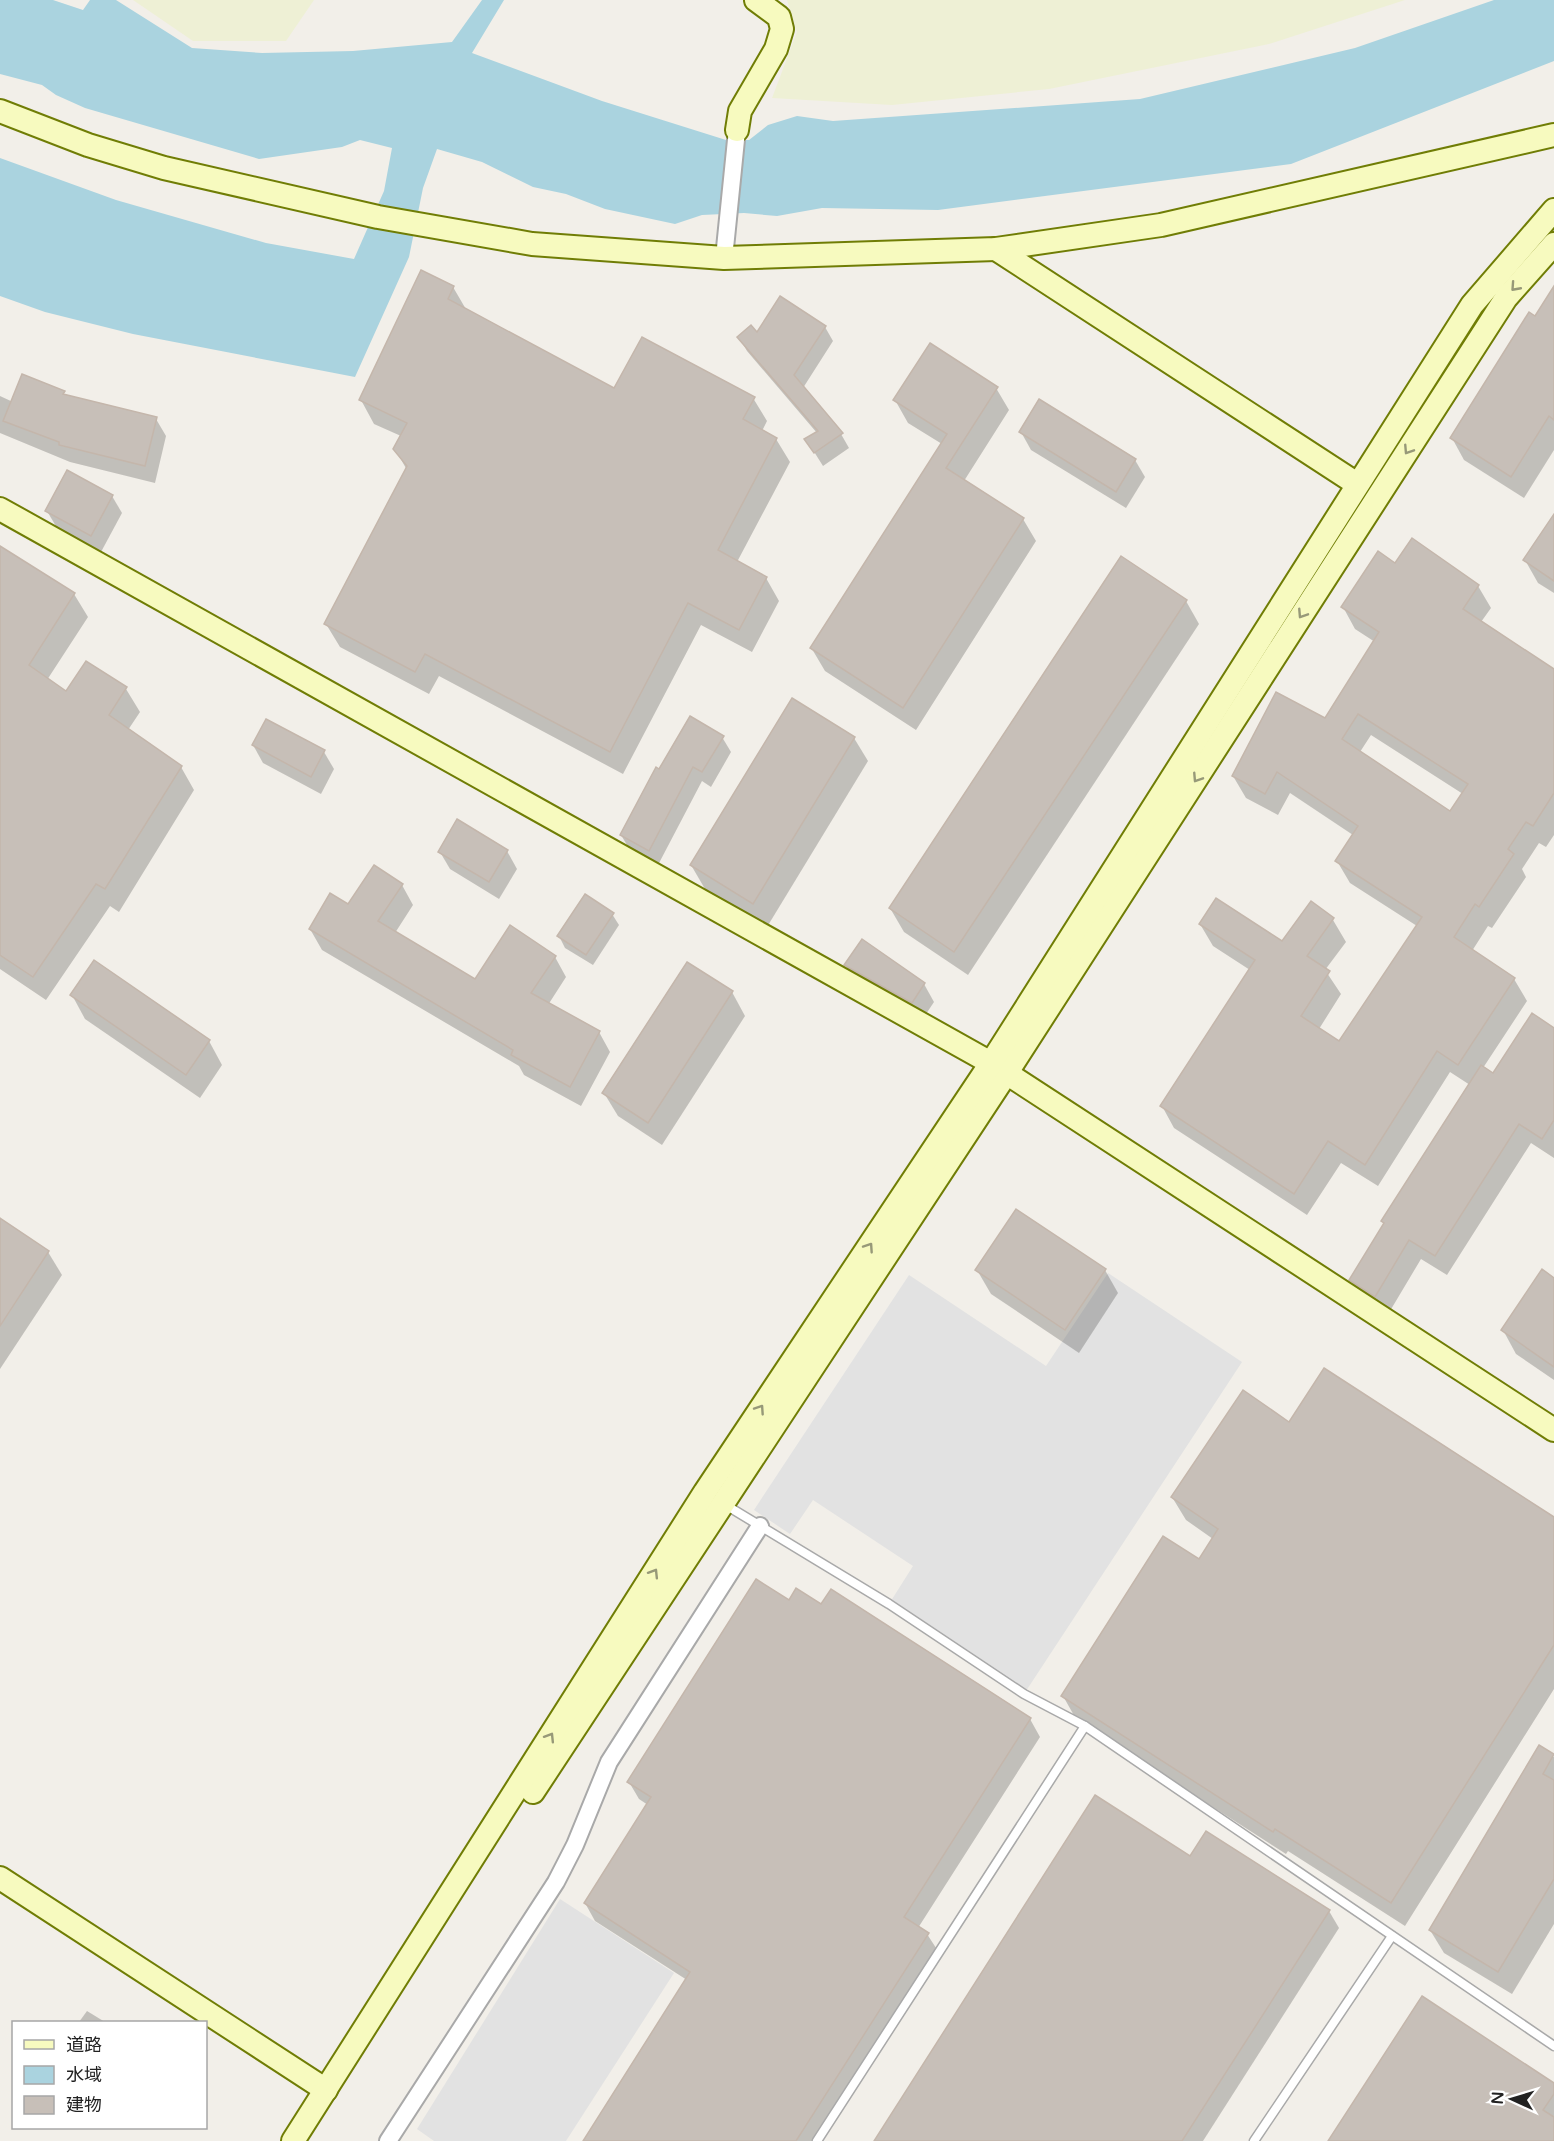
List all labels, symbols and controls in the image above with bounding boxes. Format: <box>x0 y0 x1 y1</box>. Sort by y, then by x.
one-way arrow <box>1511 280 1522 291</box>
one-way arrow <box>1404 443 1415 454</box>
one-way arrow <box>1298 608 1310 618</box>
one-way arrow <box>1192 772 1204 782</box>
one-way arrow <box>861 1243 873 1253</box>
one-way arrow <box>753 1405 764 1416</box>
one-way arrow <box>647 1569 659 1579</box>
one-way arrow <box>542 1733 553 1744</box>
legend <box>12 2021 207 2129</box>
text: 道路 <box>66 2034 102 2056</box>
text: 水域 <box>66 2064 102 2086</box>
north arrow <box>1482 2069 1542 2129</box>
text: N <box>1488 2091 1508 2105</box>
text: 建物 <box>66 2094 102 2116</box>

